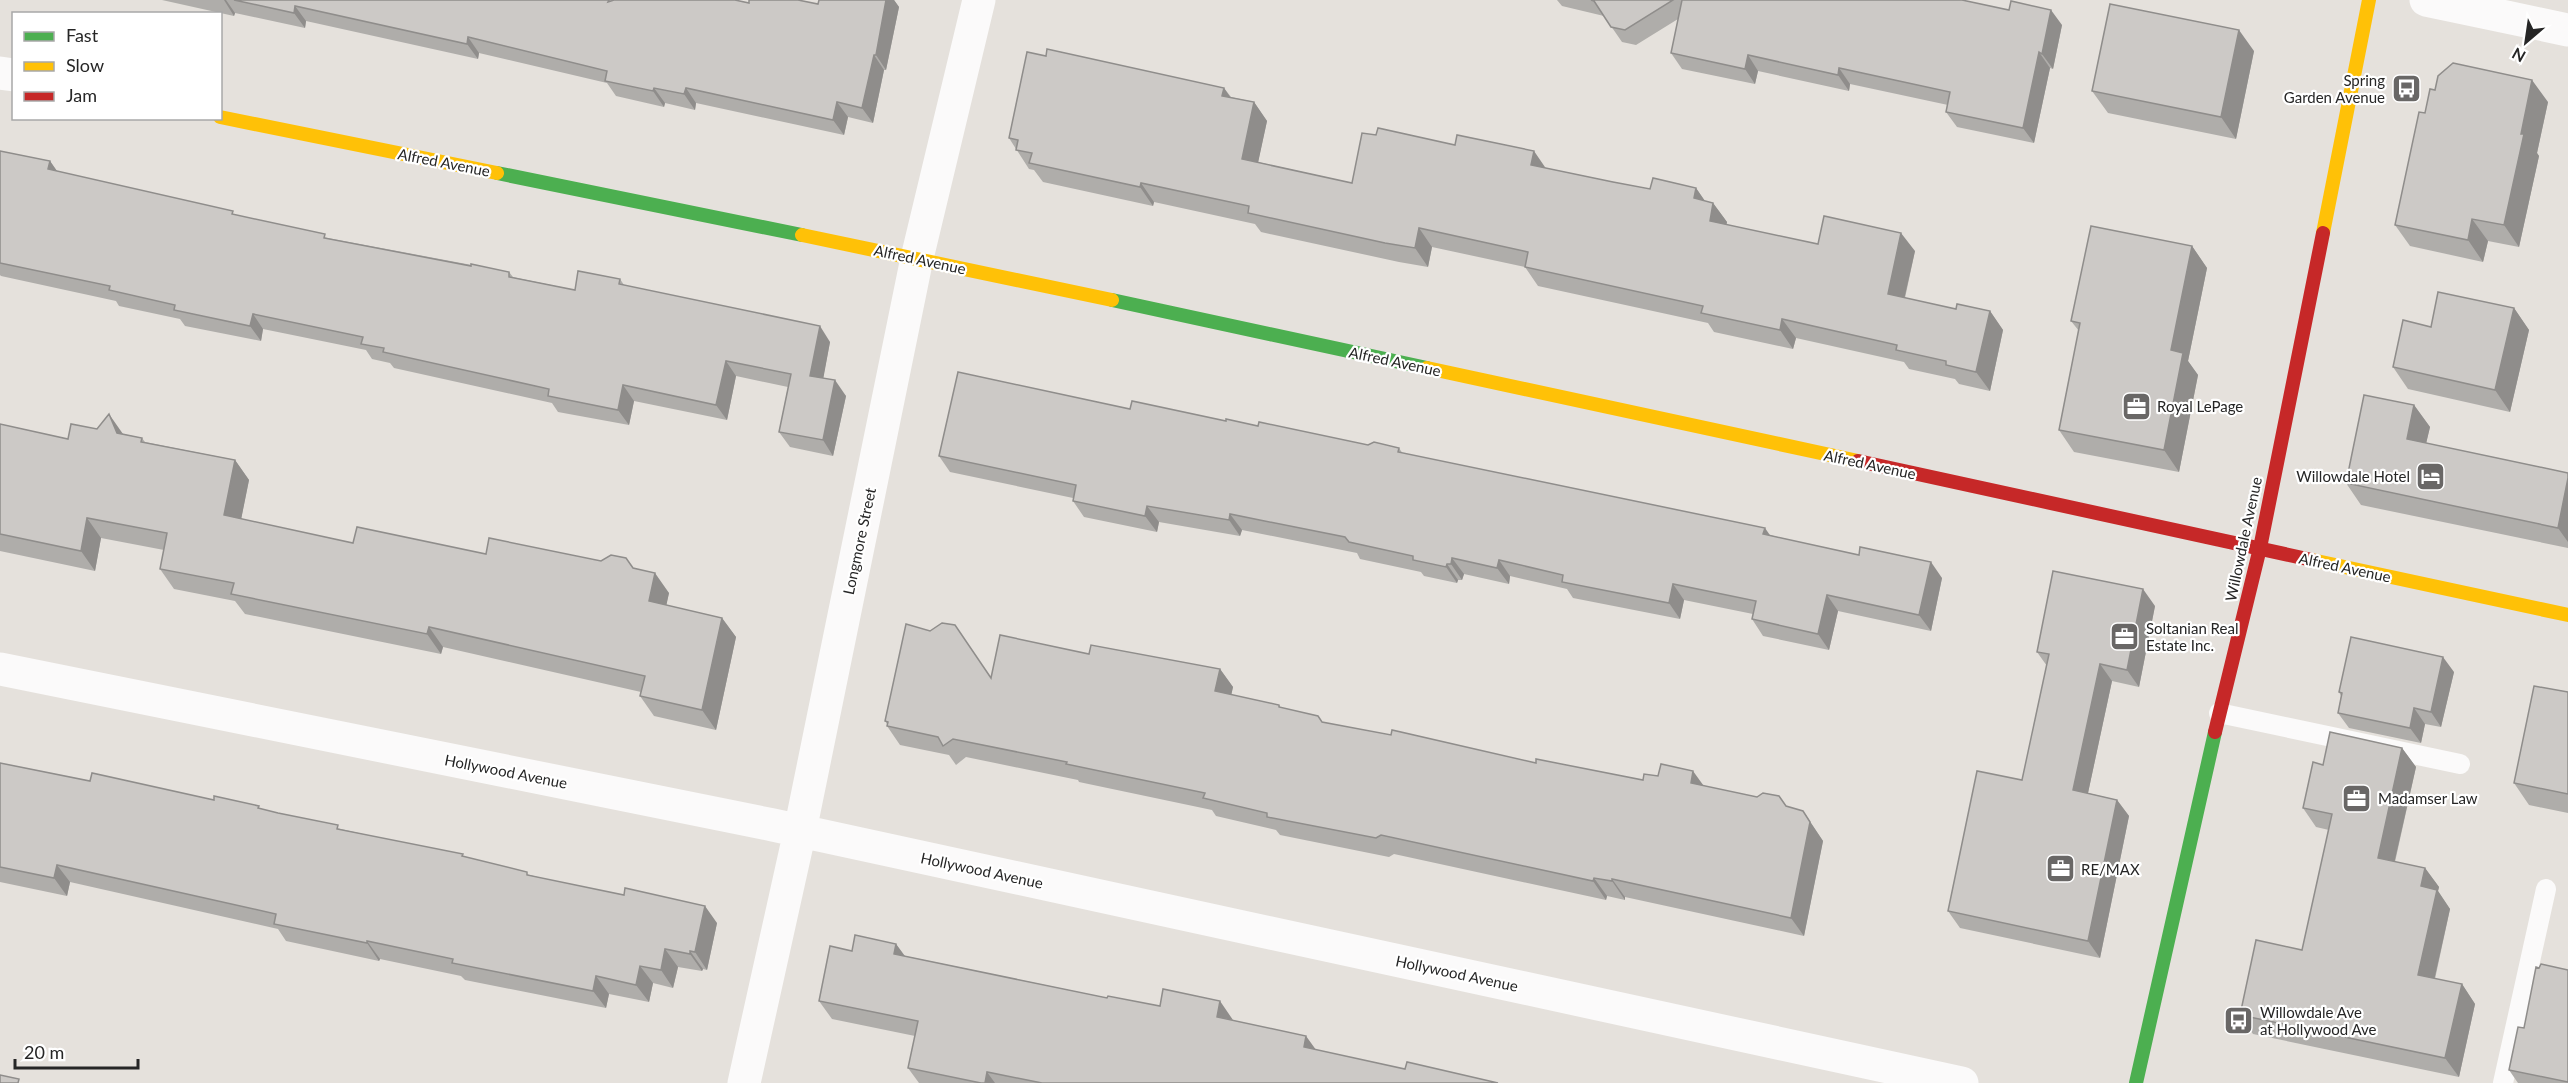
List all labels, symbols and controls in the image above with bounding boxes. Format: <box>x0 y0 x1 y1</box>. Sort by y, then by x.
legend <box>12 12 222 120</box>
north arrow <box>2496 12 2556 72</box>
text: Fast <box>66 24 99 46</box>
text: N <box>2508 44 2528 67</box>
text: Slow <box>66 54 104 76</box>
place label: Spring Garden Avenue <box>2284 71 2385 106</box>
bus stop icon: Spring Garden Avenue <box>2390 73 2422 105</box>
text: Jam <box>66 84 97 106</box>
street label: Alfred Avenue <box>396 144 492 180</box>
street label: Alfred Avenue <box>872 240 968 278</box>
street label: Alfred Avenue <box>1347 342 1443 380</box>
office icon: Royal LePage <box>2120 390 2152 422</box>
place label: Royal LePage <box>2157 397 2243 415</box>
street label: Alfred Avenue <box>1822 445 1918 483</box>
hotel icon: Willowdale Hotel <box>2415 460 2447 492</box>
place label: Willowdale Hotel <box>2296 467 2410 485</box>
street label: Willowdale Avenue <box>2221 475 2265 603</box>
street label: Longmore Street <box>839 485 879 596</box>
street label: Alfred Avenue <box>2297 548 2393 586</box>
place label: Soltanian Real Estate Inc. <box>2146 619 2238 654</box>
office icon: Soltanian Real Estate Inc. <box>2109 621 2141 653</box>
street label: Hollywood Avenue <box>443 750 569 792</box>
office icon: Madamser Law <box>2341 782 2373 814</box>
place label: Madamser Law <box>2378 789 2478 807</box>
street label: Hollywood Avenue <box>919 848 1045 892</box>
office icon: RE/MAX <box>2044 853 2076 885</box>
place label: RE/MAX <box>2081 860 2140 878</box>
street label: Hollywood Avenue <box>1394 951 1520 995</box>
place label: Willowdale Ave at Hollywood Ave <box>2260 1003 2377 1038</box>
bus stop icon: Willowdale Ave at Hollywood Ave <box>2223 1005 2255 1037</box>
scale bar <box>15 1032 138 1070</box>
text: 20 m <box>24 1041 64 1063</box>

